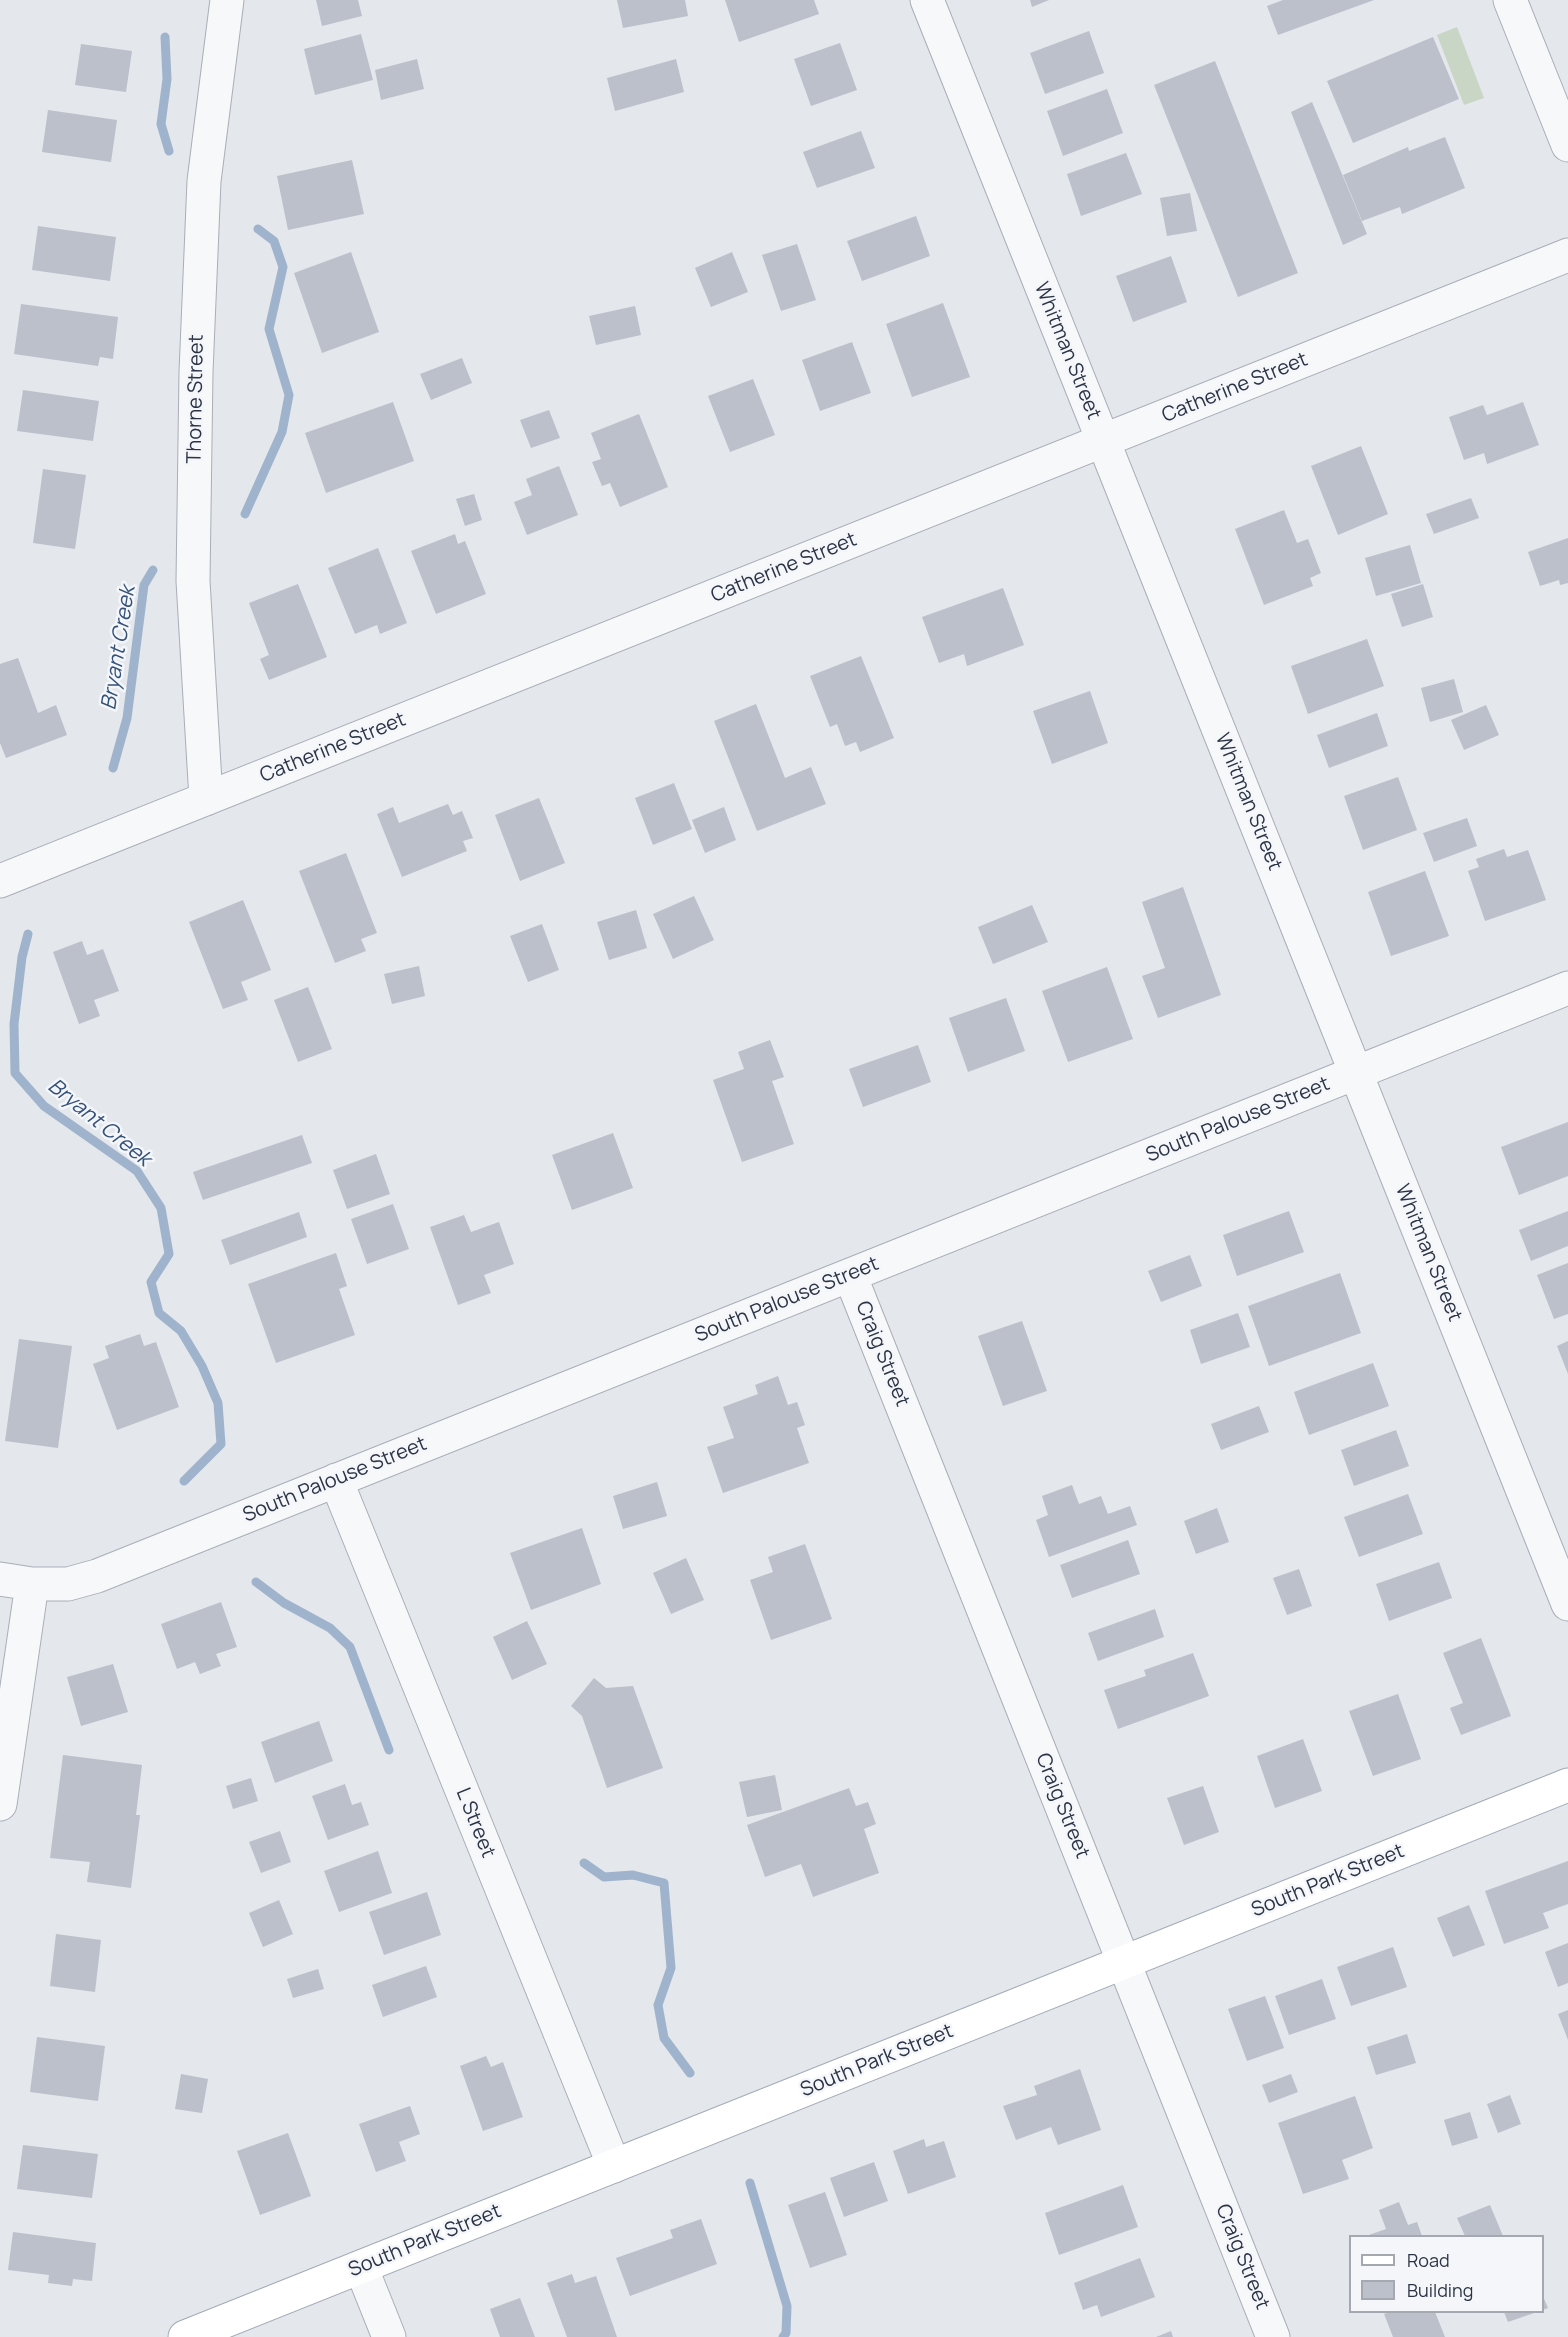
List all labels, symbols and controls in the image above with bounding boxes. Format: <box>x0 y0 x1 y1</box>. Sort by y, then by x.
street label: Whitman Street <box>1029 279 1105 423</box>
street label: Thorne Street <box>183 334 209 464</box>
street label: Catherine Street <box>1159 348 1311 428</box>
street label: Catherine Street <box>708 528 860 608</box>
water label: Bryant Creek <box>97 584 141 712</box>
street label: Catherine Street <box>257 708 409 788</box>
street label: Whitman Street <box>1210 730 1286 874</box>
street label: South Palouse Street <box>1143 1072 1333 1168</box>
water label: Bryant Creek <box>42 1074 156 1172</box>
street label: Whitman Street <box>1390 1181 1466 1325</box>
street label: South Palouse Street <box>692 1252 882 1348</box>
street label: Craig Street <box>850 1298 914 1410</box>
street label: South Palouse Street <box>240 1432 430 1528</box>
street label: Craig Street <box>1030 1750 1094 1862</box>
street label: L Street <box>450 1785 500 1861</box>
street label: South Park Street <box>1248 1839 1408 1923</box>
street label: South Park Street <box>797 2019 957 2103</box>
street label: South Park Street <box>345 2199 505 2283</box>
street label: Craig Street <box>1210 2201 1274 2313</box>
legend <box>1349 2235 1544 2313</box>
text: Road <box>1407 2248 1450 2272</box>
text: Building <box>1407 2278 1473 2302</box>

